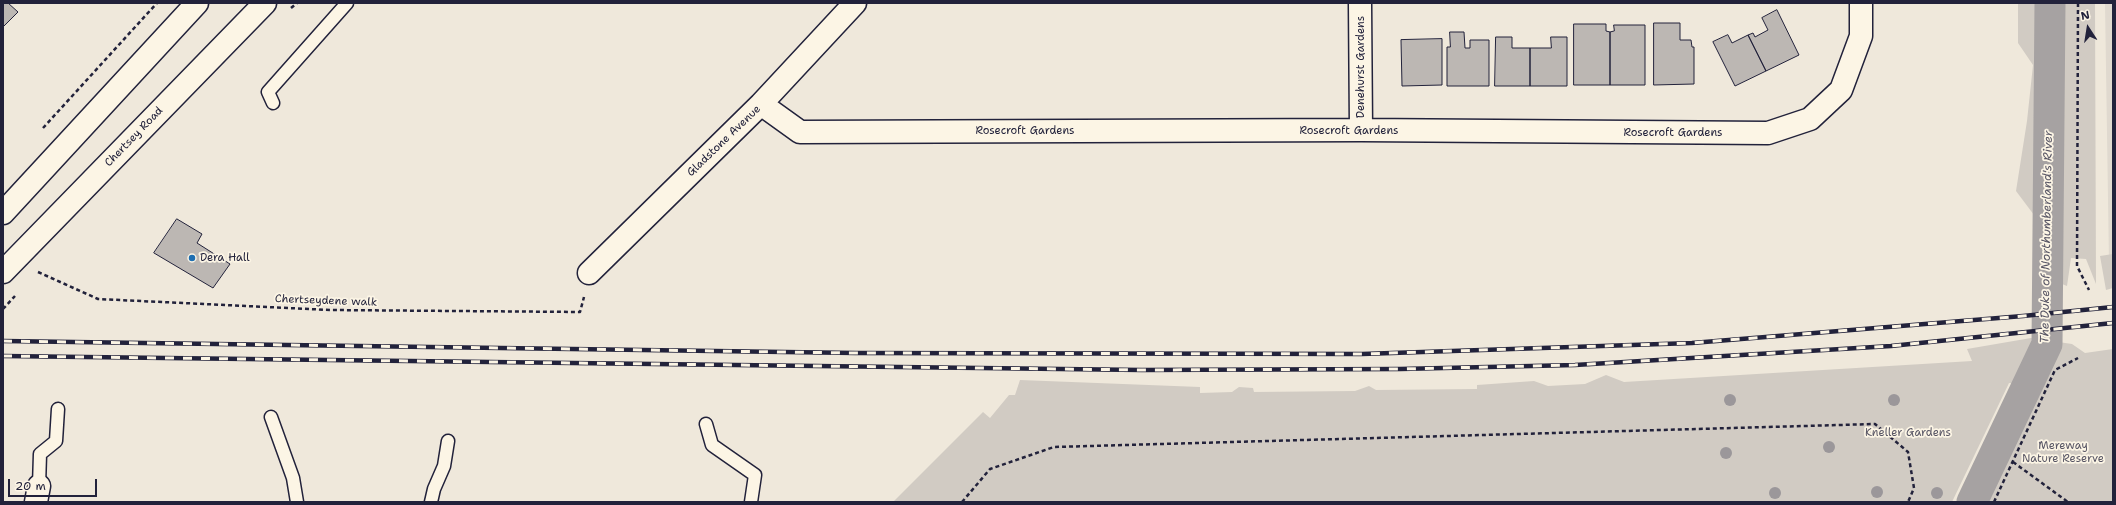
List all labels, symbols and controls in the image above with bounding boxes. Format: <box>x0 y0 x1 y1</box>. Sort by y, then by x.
north arrow <box>2068 8 2108 48</box>
text: N <box>2080 8 2091 24</box>
street label: Denehurst Gardens <box>1354 16 1368 118</box>
street label: Gladstone Avenue <box>685 103 763 179</box>
street label: Chertsey Road <box>102 104 166 170</box>
street label: Rosecroft Gardens <box>975 124 1075 138</box>
street label: Rosecroft Gardens <box>1299 124 1399 138</box>
street label: Rosecroft Gardens <box>1623 126 1723 140</box>
water label: The Duke of Northumberland's River <box>2038 130 2056 344</box>
place label: Dera Hall <box>200 251 250 265</box>
marker: Dera Hall <box>187 253 197 263</box>
street label: Chertseydene walk <box>275 293 377 309</box>
park label: Kneller Gardens <box>1865 426 1951 440</box>
park label: Mereway Nature Reserve <box>2022 439 2104 465</box>
scale bar <box>10 471 99 497</box>
text: 20 m <box>15 478 46 494</box>

